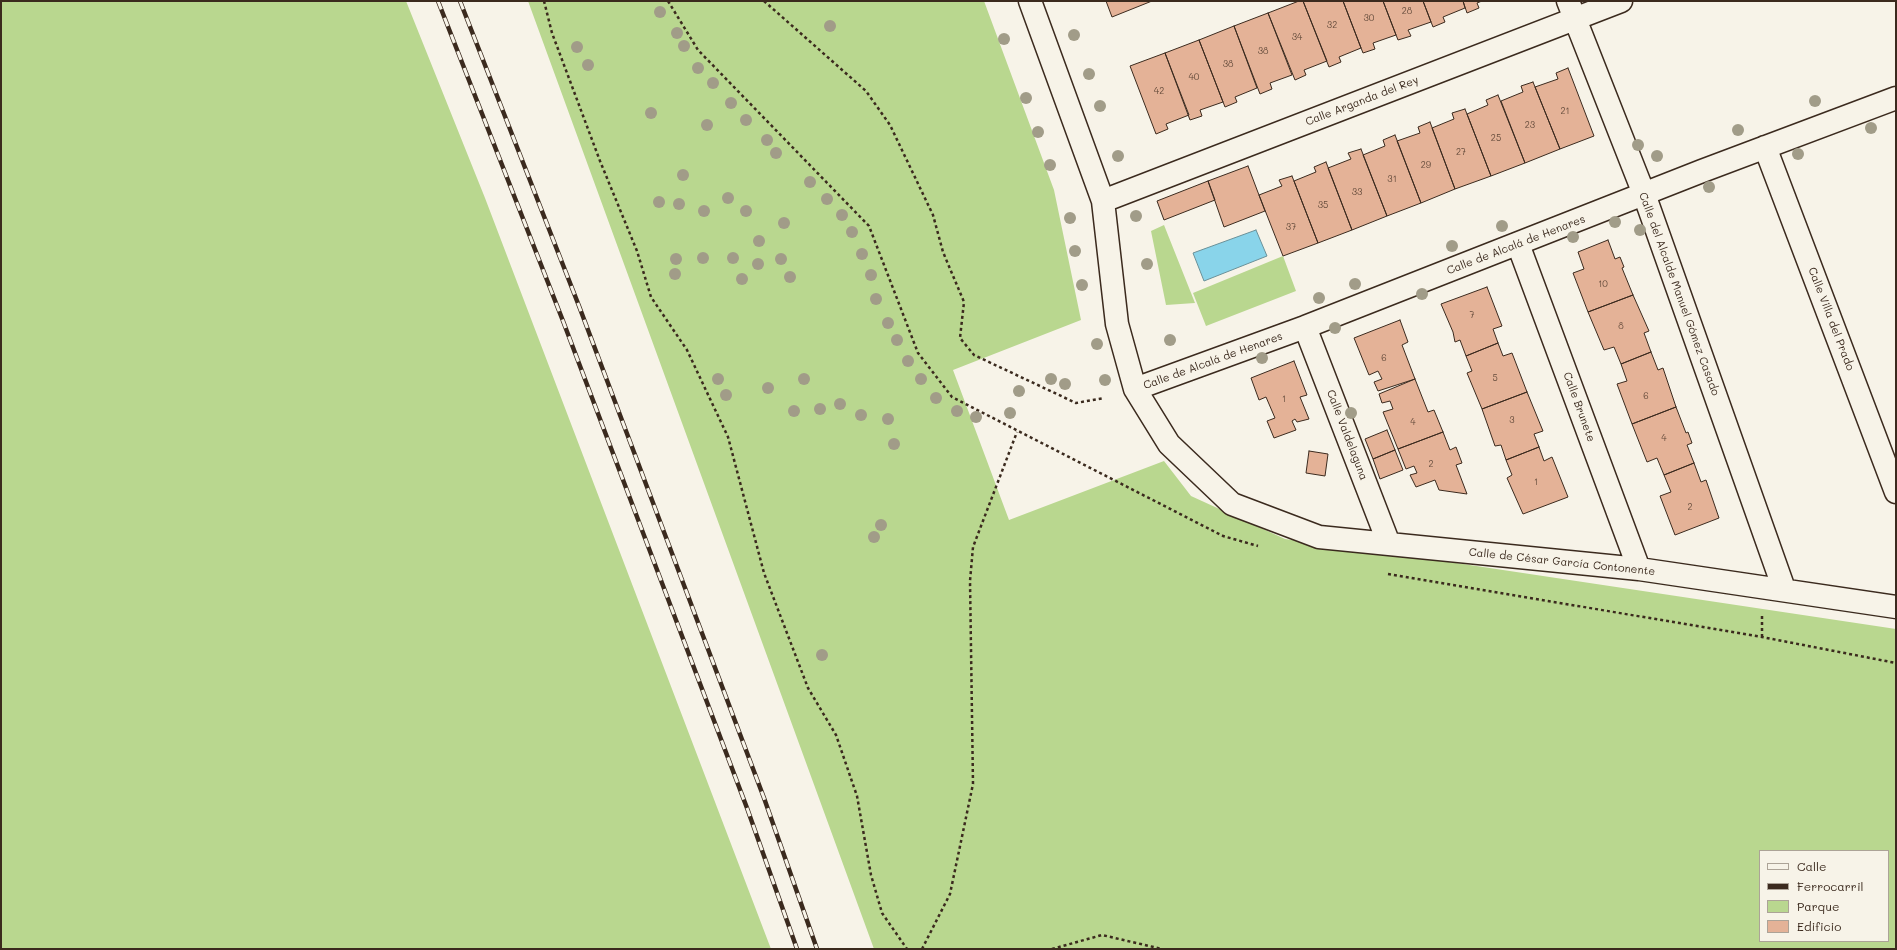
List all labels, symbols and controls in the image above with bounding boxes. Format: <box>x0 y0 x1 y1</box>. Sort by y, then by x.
house number: 28 <box>1402 6 1412 16</box>
house number: 30 <box>1364 13 1374 23</box>
house number: 32 <box>1327 20 1337 30</box>
house number: 34 <box>1292 32 1302 42</box>
house number: 38 <box>1258 46 1268 56</box>
house number: 38 <box>1223 59 1233 69</box>
house number: 40 <box>1189 72 1199 82</box>
street label: Calle Arganda del Rey <box>1304 73 1420 129</box>
house number: 42 <box>1154 86 1164 96</box>
house number: 21 <box>1560 106 1570 116</box>
house number: 23 <box>1525 120 1535 130</box>
house number: 25 <box>1491 133 1501 143</box>
house number: 27 <box>1456 147 1466 157</box>
house number: 29 <box>1421 160 1431 170</box>
house number: 31 <box>1387 174 1397 184</box>
house number: 33 <box>1352 187 1362 197</box>
street label: Calle del Alcalde Manuel Gómez Casado <box>1636 190 1722 398</box>
house number: 35 <box>1318 200 1328 210</box>
street label: Calle de Alcalá de Henares <box>1445 212 1587 278</box>
house number: 37 <box>1286 222 1296 232</box>
street label: Calle Villa del Prado <box>1805 265 1857 373</box>
house number: 10 <box>1598 279 1608 289</box>
house number: 7 <box>1469 310 1475 320</box>
house number: 8 <box>1618 321 1624 331</box>
street label: Calle de Alcalá de Henares <box>1142 330 1284 392</box>
house number: 6 <box>1381 353 1387 363</box>
street label: Calle Brunete <box>1560 370 1598 444</box>
house number: 5 <box>1492 373 1498 383</box>
street label: Calle Valdelaguna <box>1324 388 1370 482</box>
house number: 6 <box>1643 391 1649 401</box>
house number: 1 <box>1282 394 1286 404</box>
house number: 3 <box>1509 415 1515 425</box>
house number: 4 <box>1410 417 1416 427</box>
house number: 4 <box>1661 433 1667 443</box>
house number: 2 <box>1428 459 1434 469</box>
house number: 1 <box>1534 477 1538 487</box>
house number: 2 <box>1687 502 1693 512</box>
street label: Calle de César García Contonente <box>1468 546 1656 578</box>
legend <box>1759 850 1889 942</box>
text: Calle <box>1797 858 1827 874</box>
text: Ferrocarril <box>1797 878 1864 894</box>
text: Parque <box>1797 898 1840 914</box>
text: Edificio <box>1797 918 1841 934</box>

